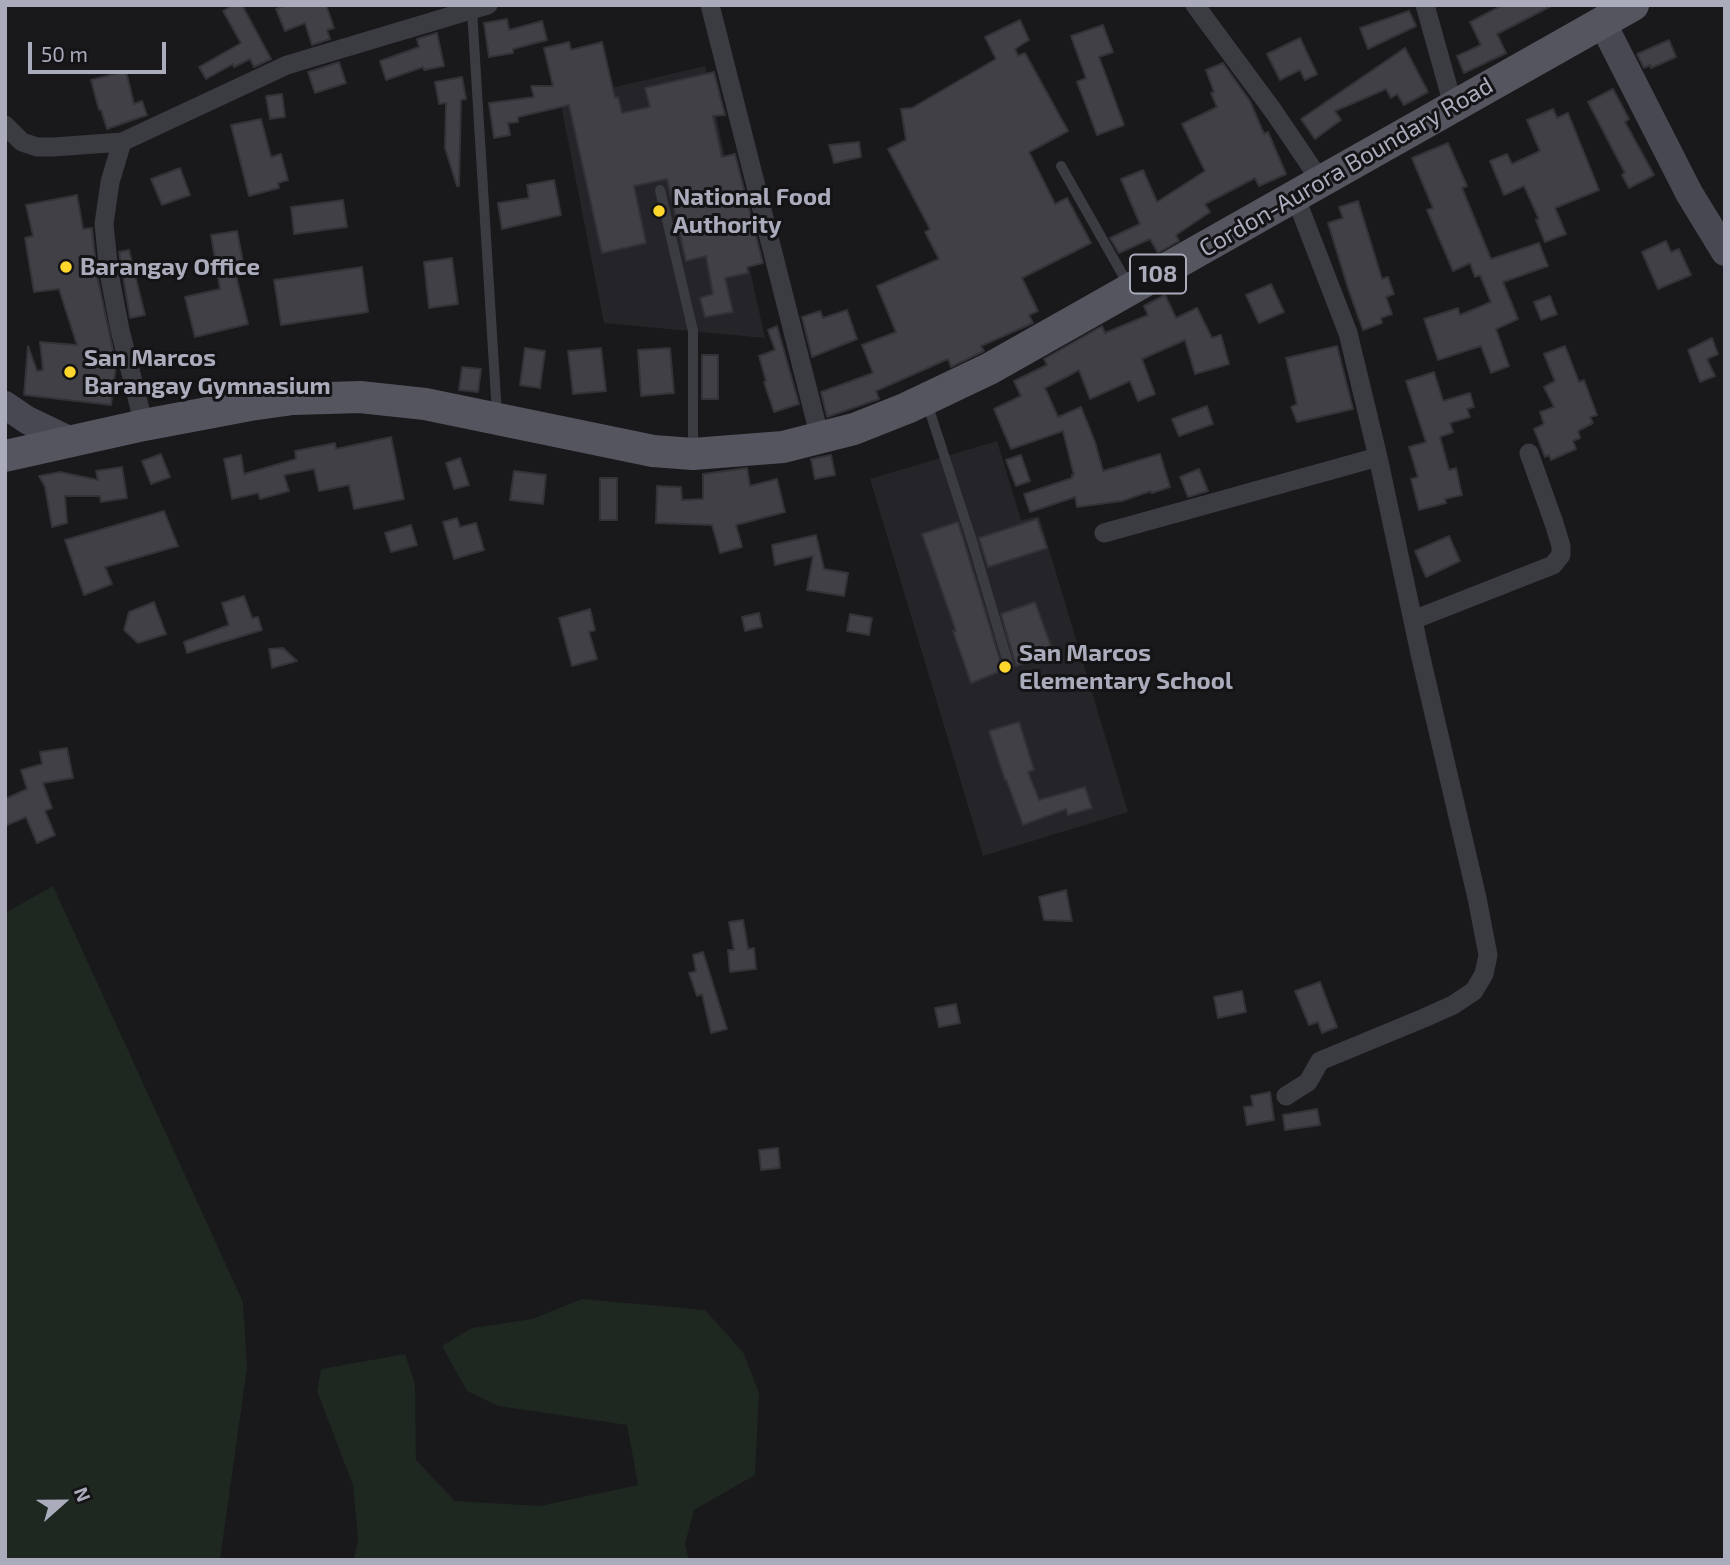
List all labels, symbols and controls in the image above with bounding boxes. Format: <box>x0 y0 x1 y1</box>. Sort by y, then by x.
scale bar <box>32 28 170 72</box>
text: 50 m <box>41 41 88 66</box>
street label: Cordon-Aurora Boundary Road <box>1194 71 1498 263</box>
place label: National Food Authority <box>673 183 831 239</box>
marker: National Food Authority <box>651 203 667 219</box>
place label: Barangay Office <box>80 253 260 281</box>
road number: 108 <box>1130 255 1186 294</box>
marker: Barangay Office <box>58 259 74 275</box>
place label: San Marcos Barangay Gymnasium <box>84 344 331 400</box>
marker: San Marcos Barangay Gymnasium <box>62 364 78 380</box>
place label: San Marcos Elementary School <box>1019 639 1233 695</box>
marker: San Marcos Elementary School <box>997 659 1013 675</box>
north arrow <box>28 1467 98 1537</box>
text: N <box>70 1484 96 1505</box>

